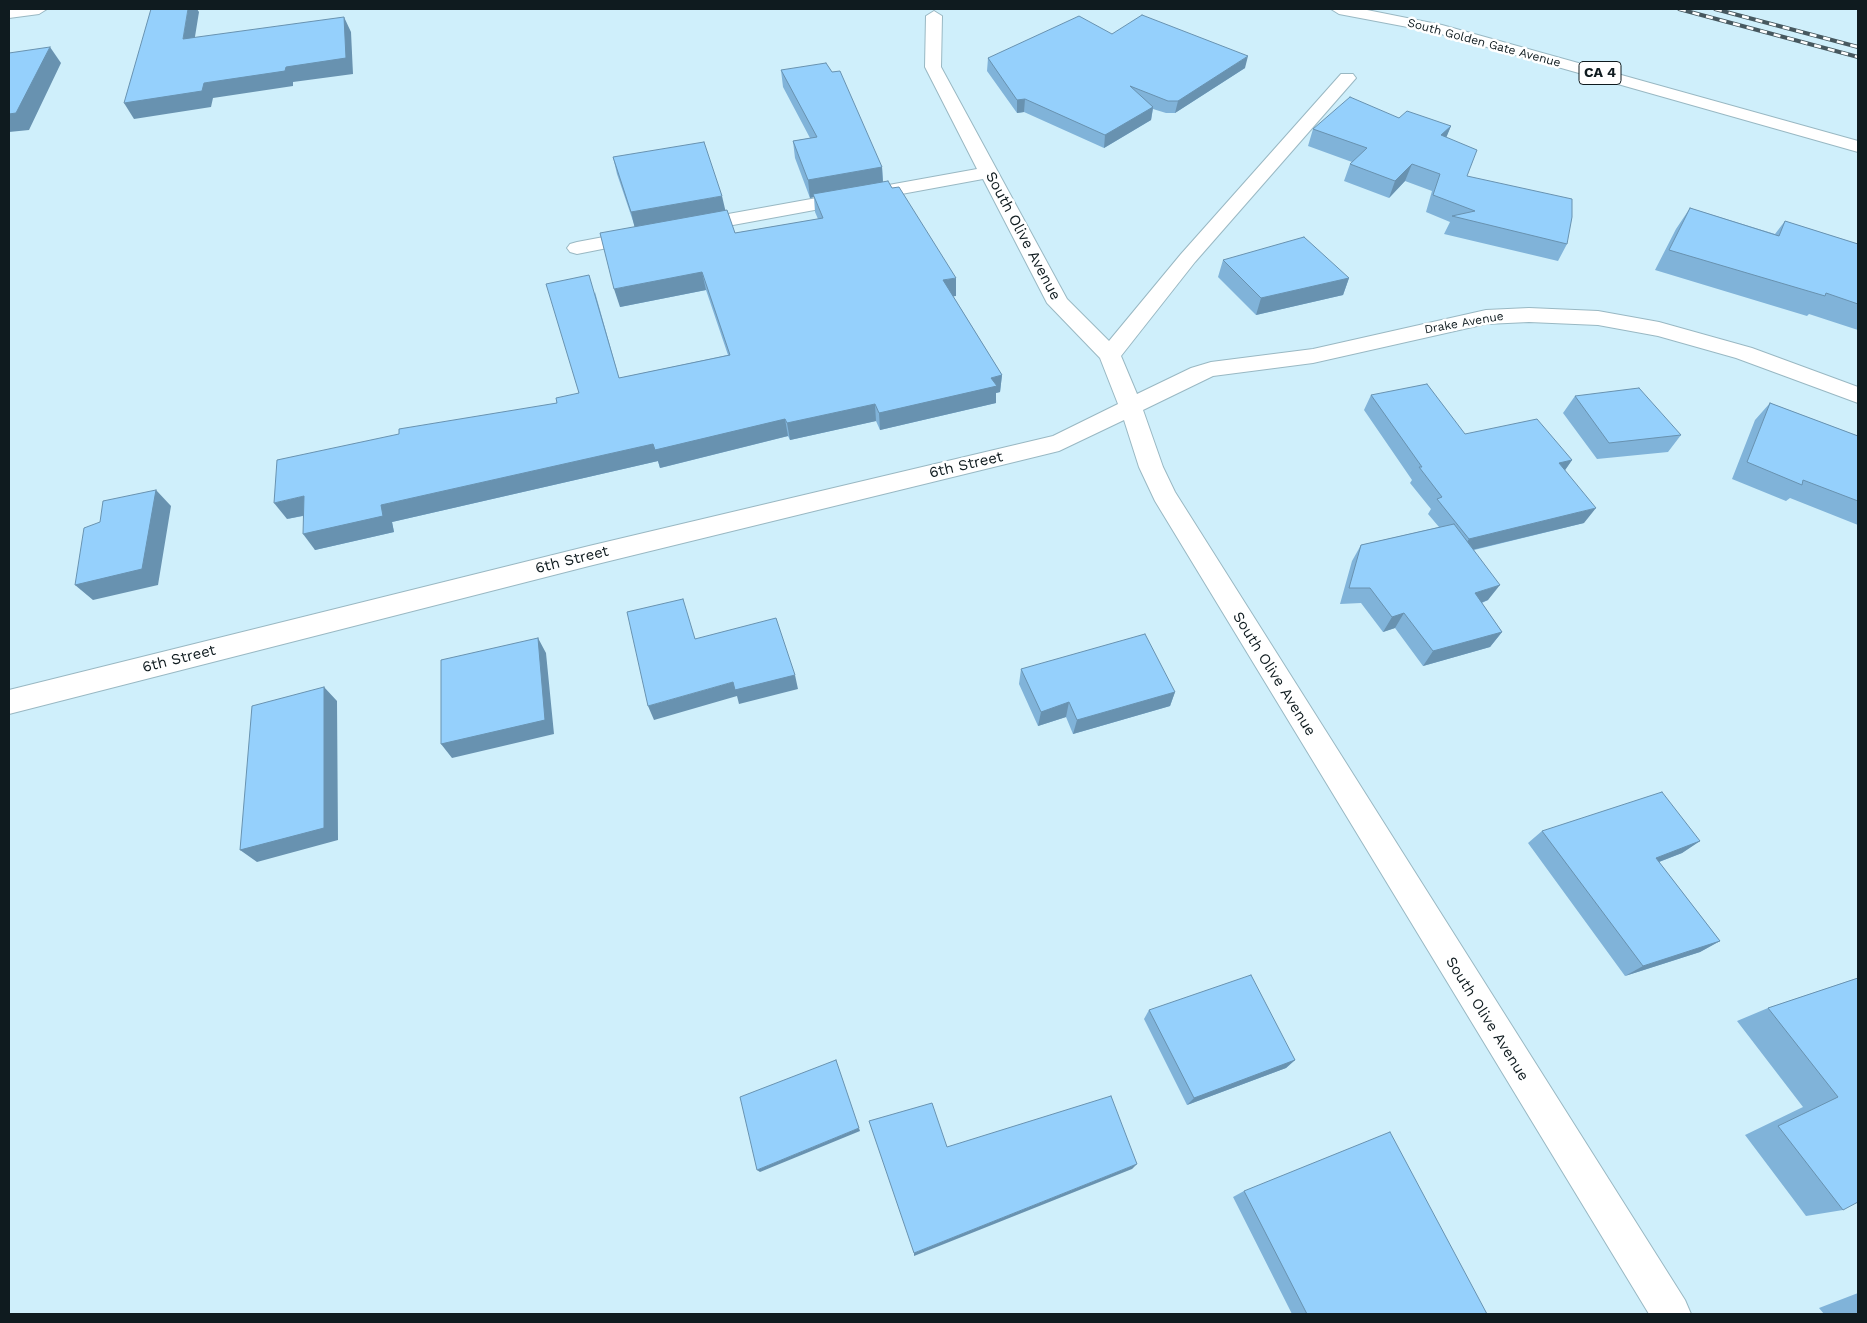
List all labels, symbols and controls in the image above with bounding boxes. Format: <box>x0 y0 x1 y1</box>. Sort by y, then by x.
street label: South Golden Gate Avenue <box>1406 16 1562 70</box>
road number: CA 4 <box>1579 62 1621 84</box>
street label: South Olive Avenue <box>981 169 1065 303</box>
street label: Drake Avenue <box>1423 309 1505 337</box>
street label: 6th Street <box>927 448 1005 482</box>
street label: 6th Street <box>533 542 611 578</box>
street label: South Olive Avenue <box>1228 609 1320 739</box>
street label: 6th Street <box>140 641 218 677</box>
street label: South Olive Avenue <box>1441 954 1533 1084</box>

